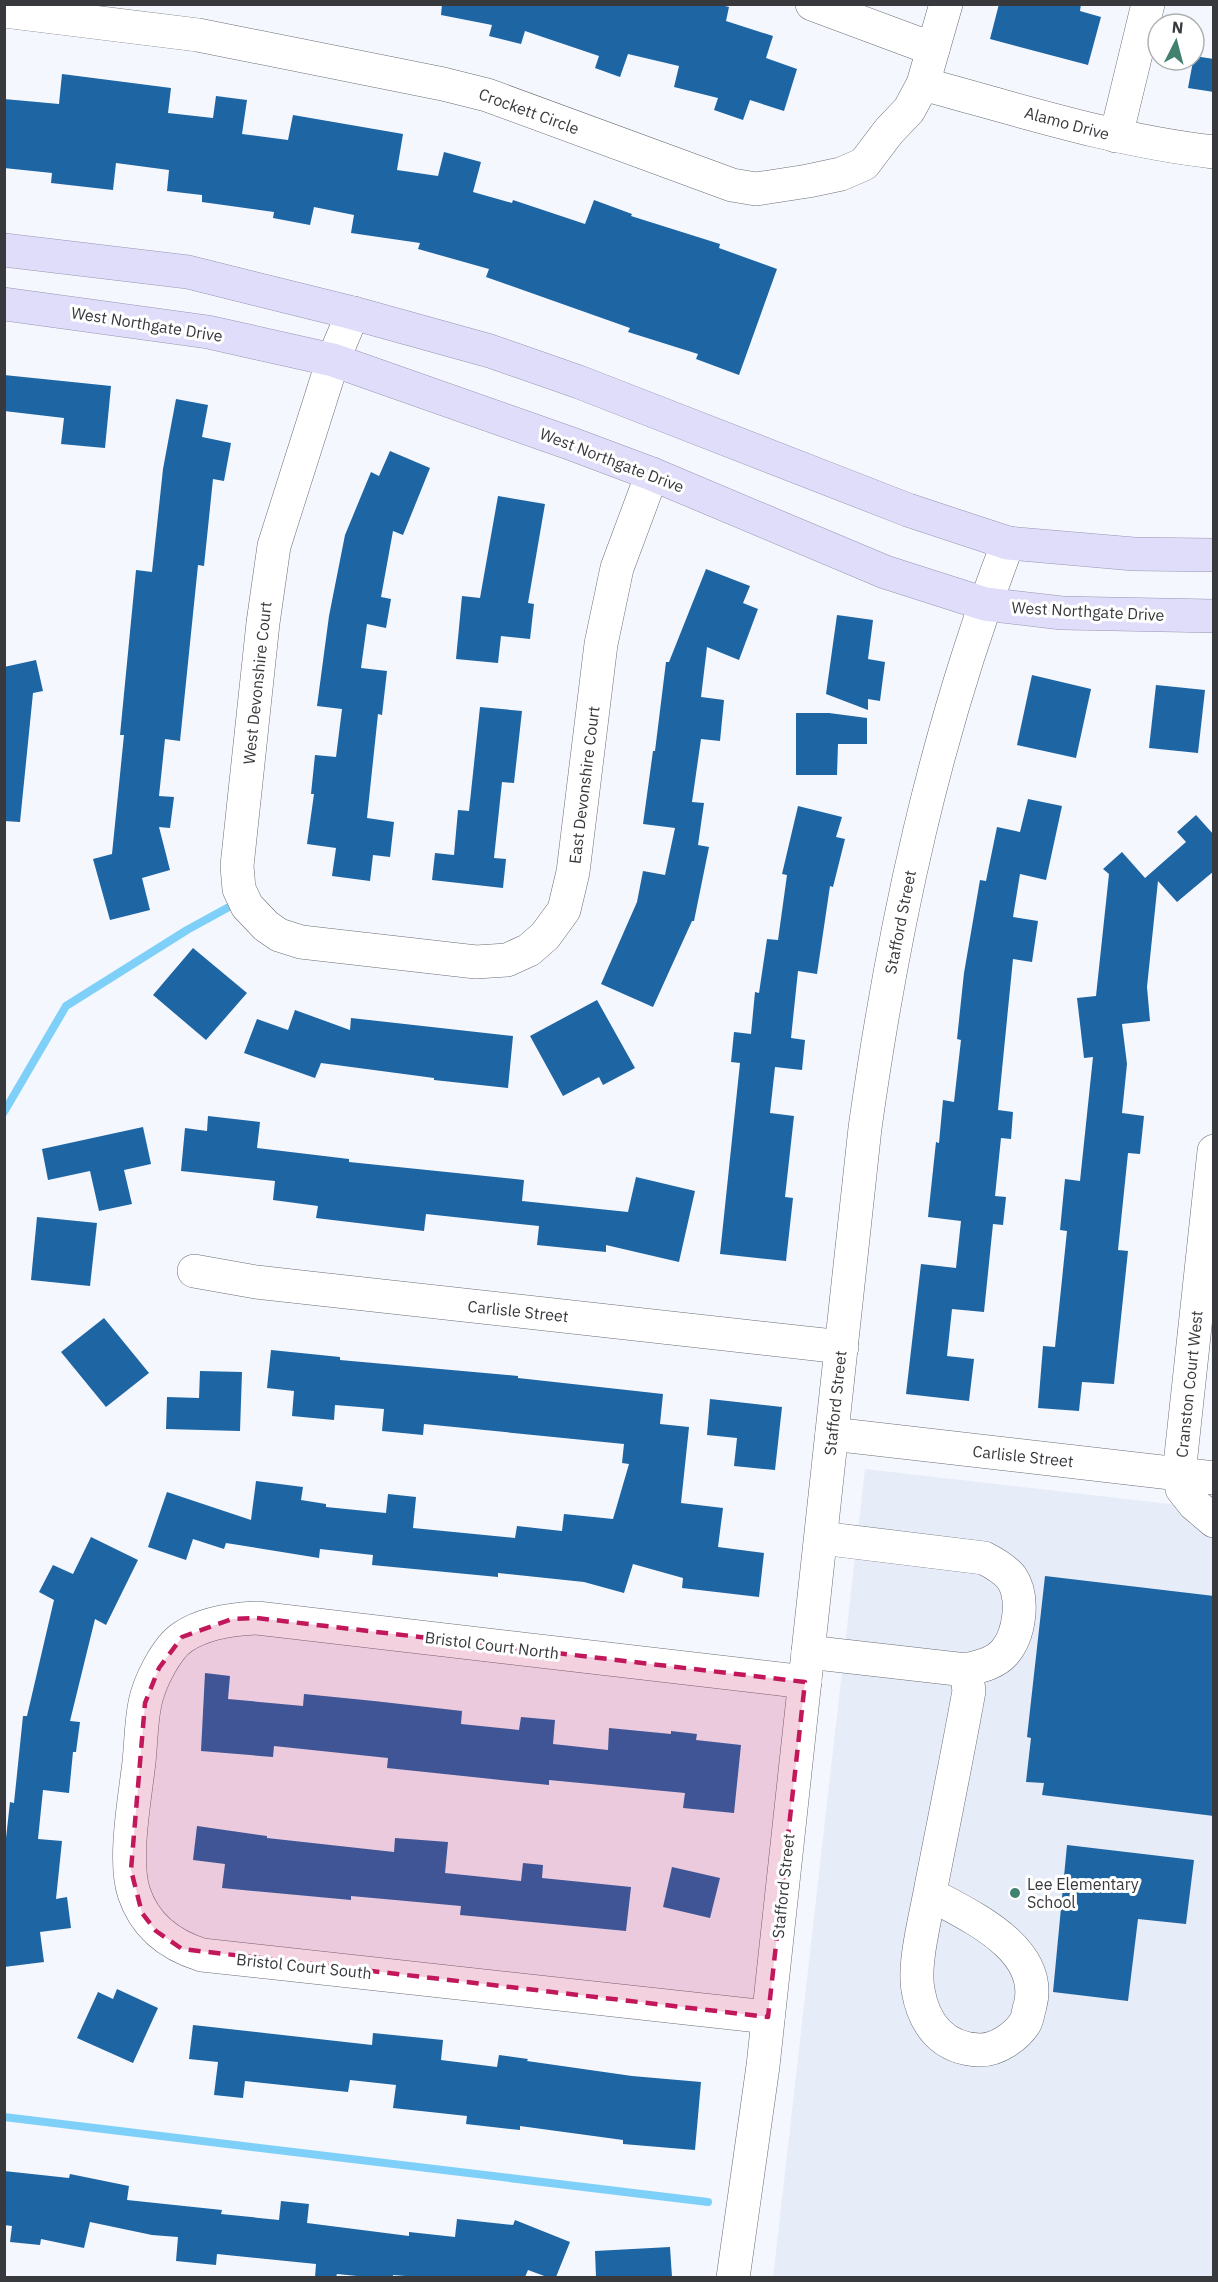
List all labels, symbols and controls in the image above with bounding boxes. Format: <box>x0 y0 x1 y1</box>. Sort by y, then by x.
north arrow <box>1146 12 1206 72</box>
text: N <box>1171 17 1184 38</box>
street label: Crockett Circle <box>476 84 582 139</box>
street label: Alamo Drive <box>1022 102 1112 144</box>
street label: West Northgate Drive <box>70 302 224 346</box>
street label: West Northgate Drive <box>537 423 687 497</box>
street label: West Northgate Drive <box>1011 597 1165 625</box>
street label: West Devonshire Court <box>238 600 276 766</box>
street label: East Devonshire Court <box>564 705 604 865</box>
street label: Stafford Street <box>880 868 920 976</box>
street label: Carlisle Street <box>467 1296 569 1326</box>
street label: Cranston Court West <box>1171 1309 1207 1459</box>
street label: Stafford Street <box>820 1350 850 1456</box>
street label: Carlisle Street <box>972 1441 1074 1471</box>
street label: Bristol Court North <box>424 1627 560 1663</box>
street label: Stafford Street <box>768 1833 798 1939</box>
place label: Lee Elementary School <box>1027 1874 1139 1912</box>
marker: Lee Elementary School <box>1008 1886 1022 1900</box>
street label: Bristol Court South <box>235 1949 373 1983</box>

